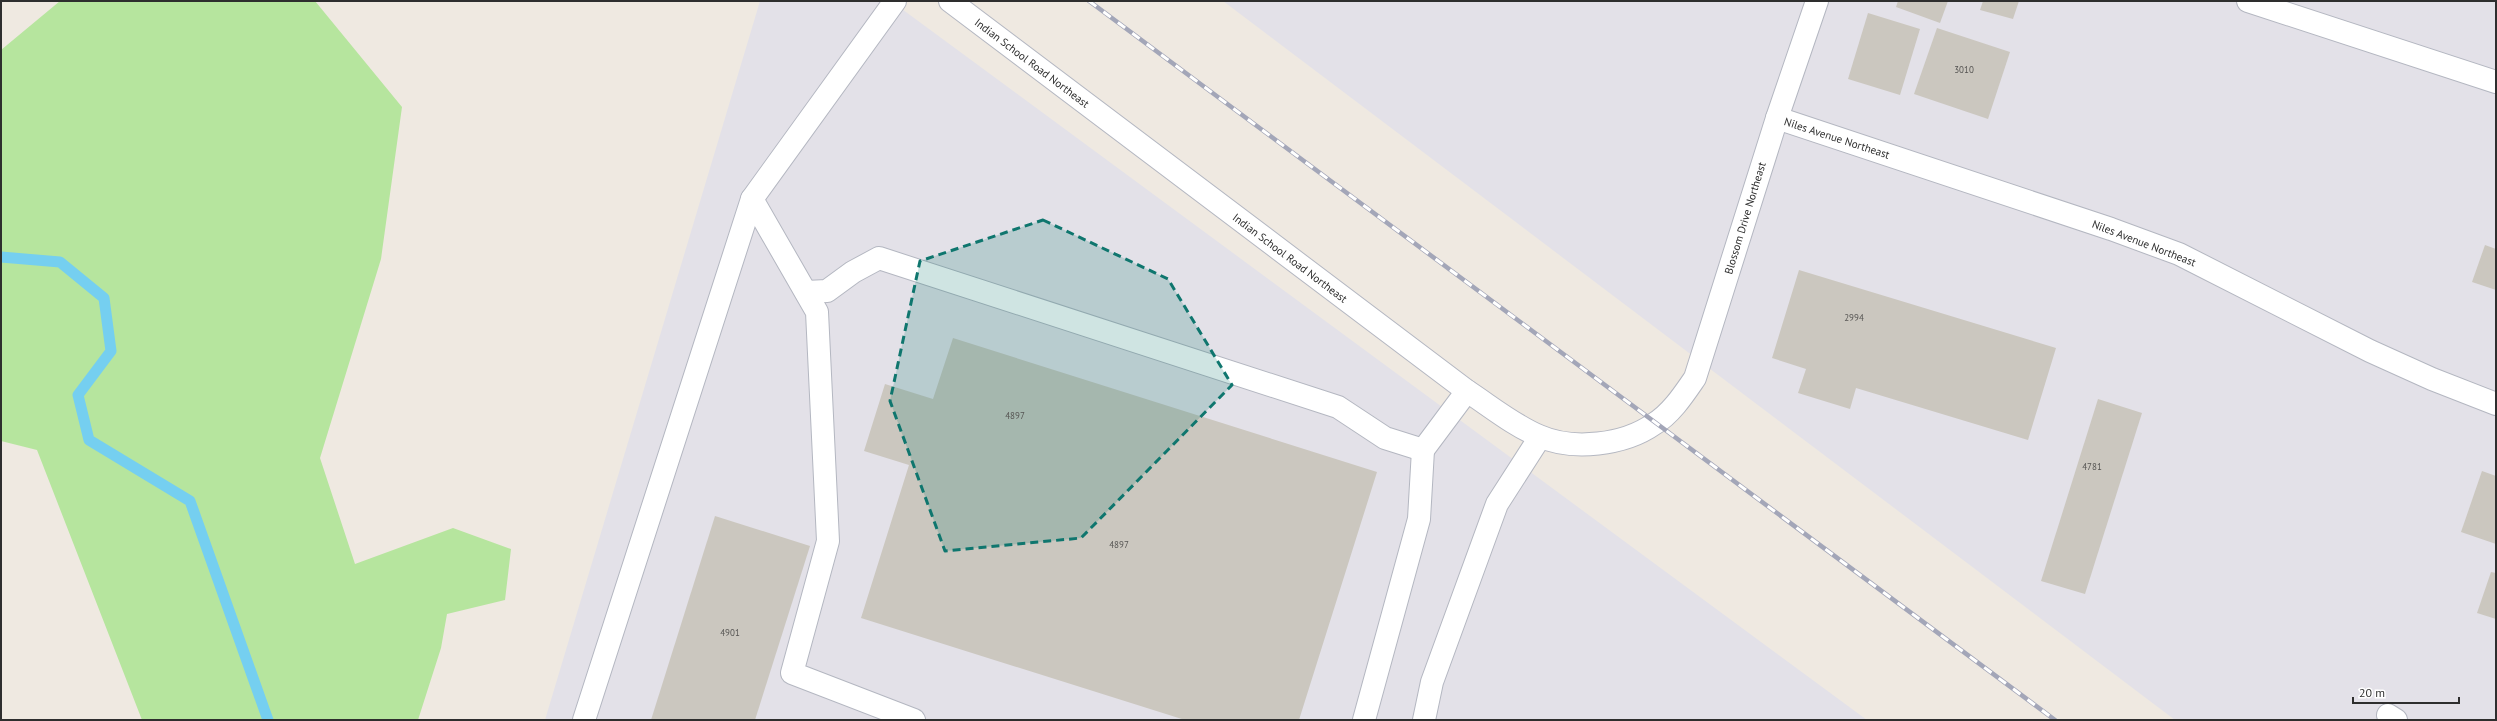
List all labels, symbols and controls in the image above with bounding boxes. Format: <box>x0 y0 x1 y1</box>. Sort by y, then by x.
street label: Indian School Road Northeast <box>972 15 1092 111</box>
house number: 3010 <box>1954 64 1974 75</box>
street label: Niles Avenue Northeast <box>1782 114 1892 162</box>
street label: Blossom Drive Northeast <box>1721 160 1769 276</box>
street label: Indian School Road Northeast <box>1230 210 1350 306</box>
street label: Niles Avenue Northeast <box>2090 217 2198 269</box>
house number: 2994 <box>1844 312 1864 323</box>
house number: 4897 <box>1005 410 1025 421</box>
house number: 4781 <box>2082 461 2102 472</box>
house number: 4897 <box>1109 539 1129 550</box>
house number: 4901 <box>720 627 740 638</box>
scale bar <box>2353 679 2459 705</box>
text: 20 m <box>2359 685 2385 700</box>

